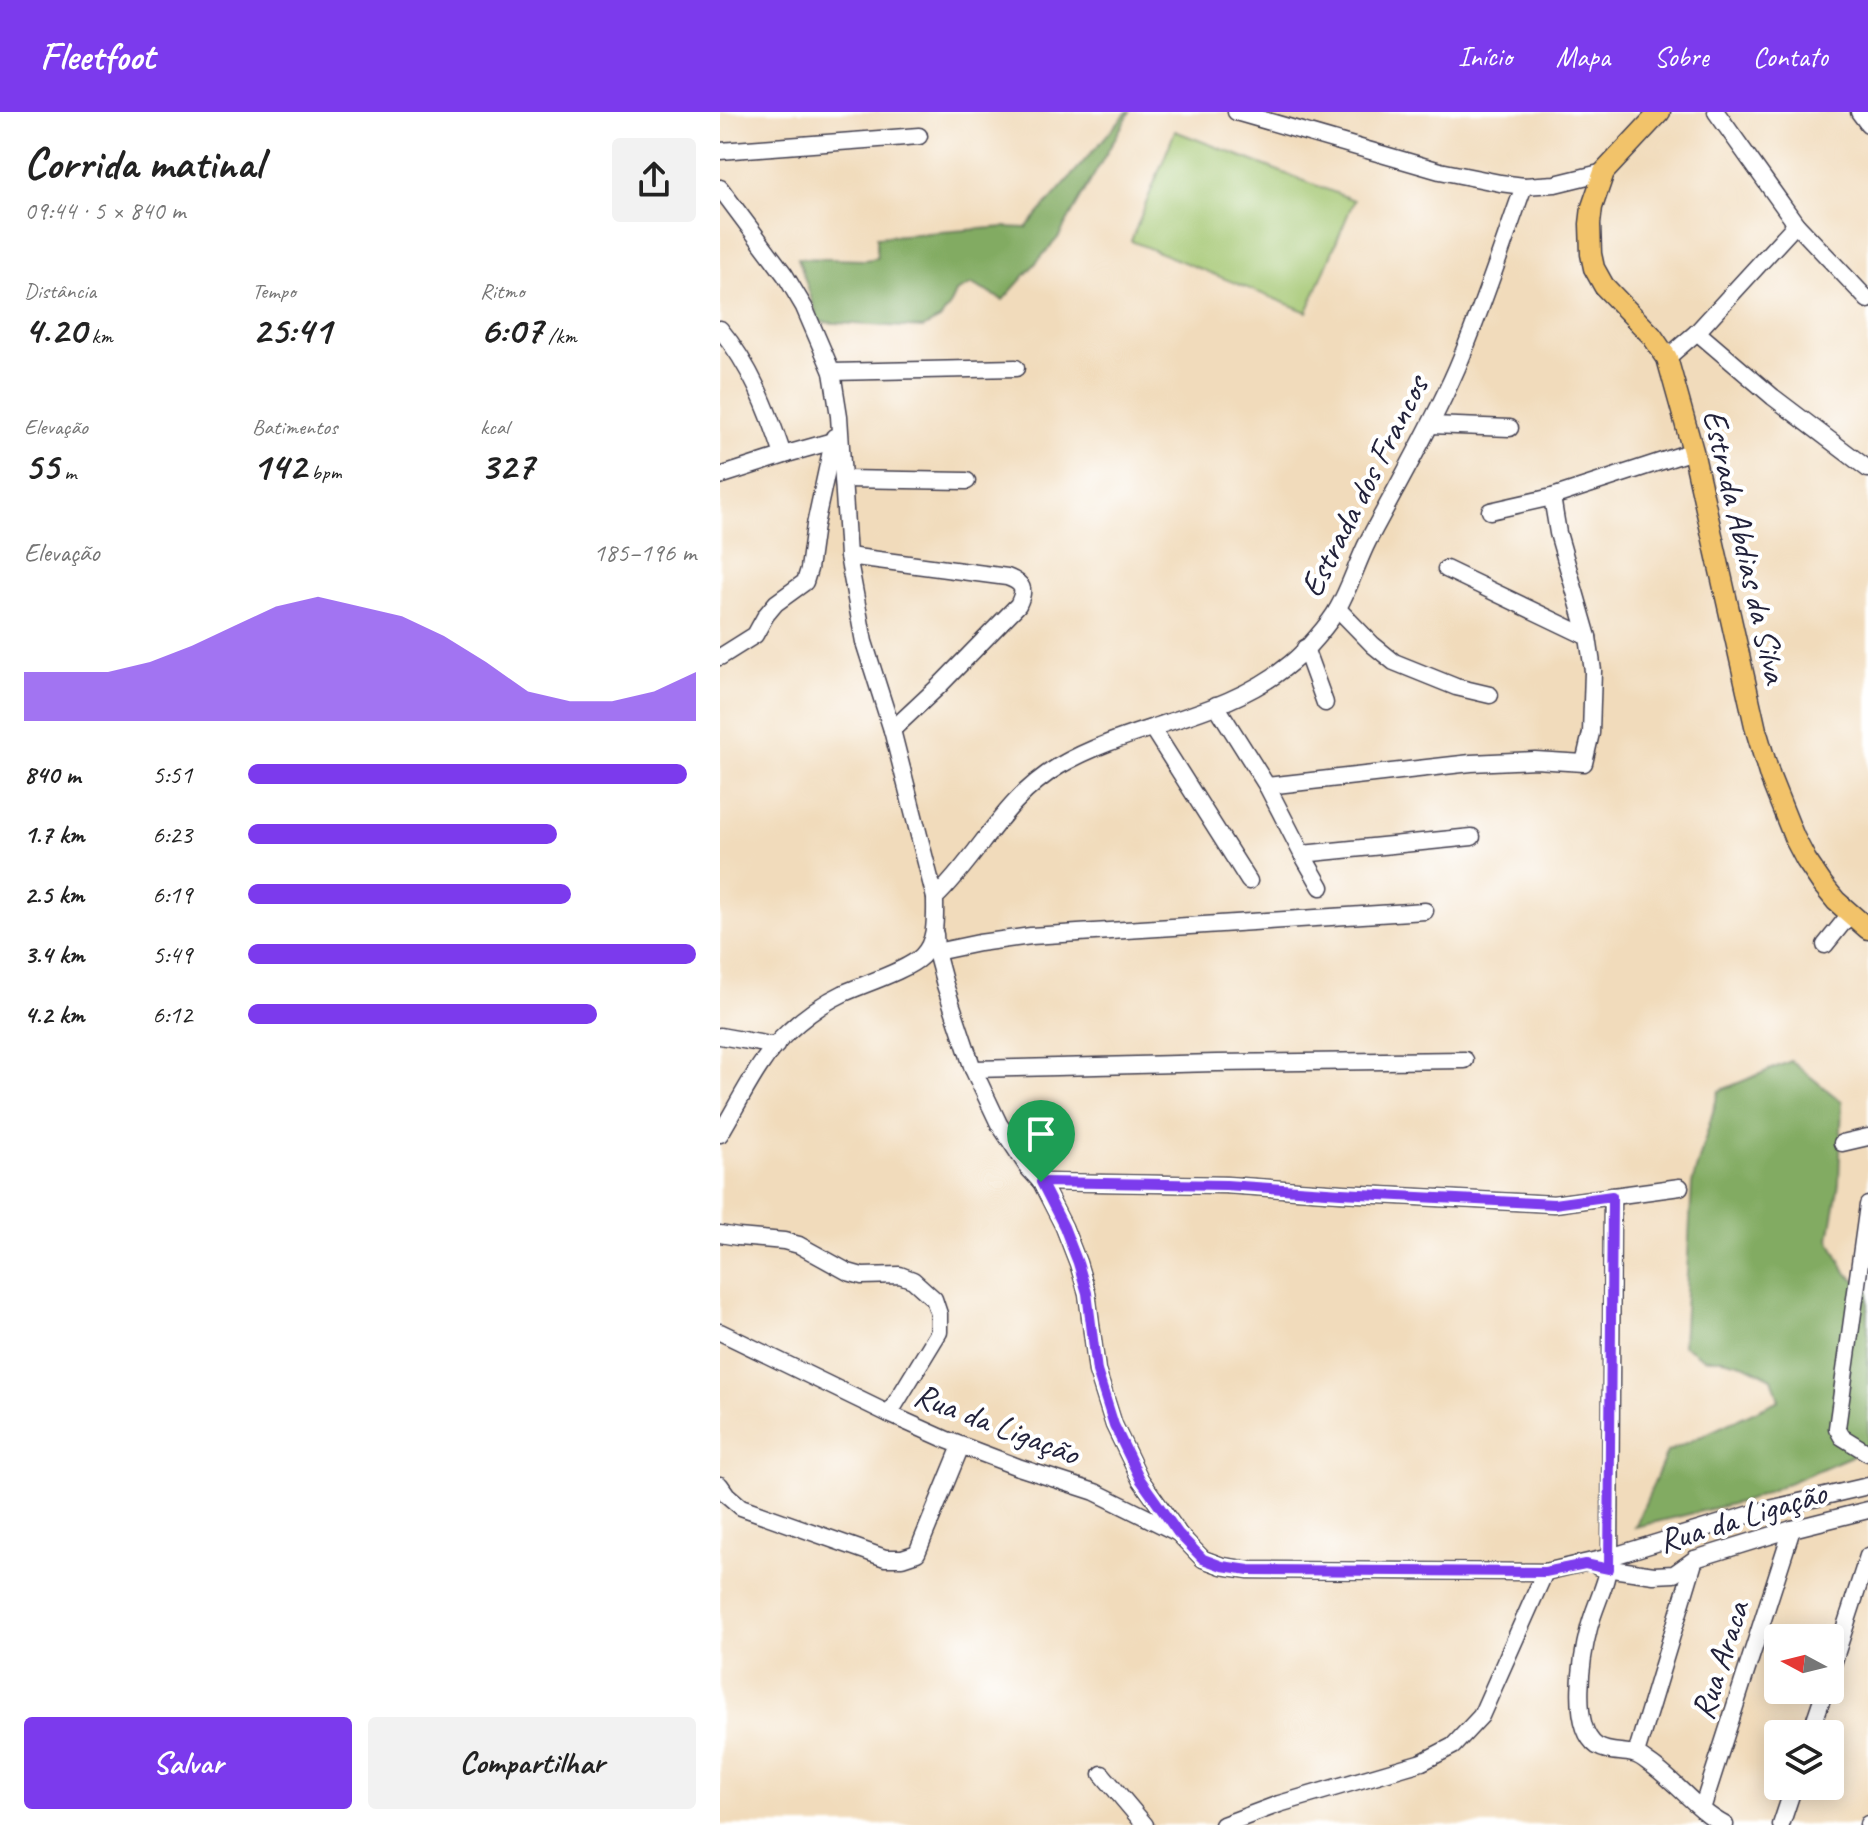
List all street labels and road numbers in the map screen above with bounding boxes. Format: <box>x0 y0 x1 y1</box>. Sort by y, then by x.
street label: Estrada dos Francos <box>1289 366 1439 604</box>
street label: Estrada Abdias da Silva <box>1693 405 1798 689</box>
street label: Rua da Ligação <box>908 1372 1087 1475</box>
street label: Rua da Ligação <box>1653 1470 1833 1562</box>
street label: Rua Araca <box>1680 1594 1759 1725</box>

